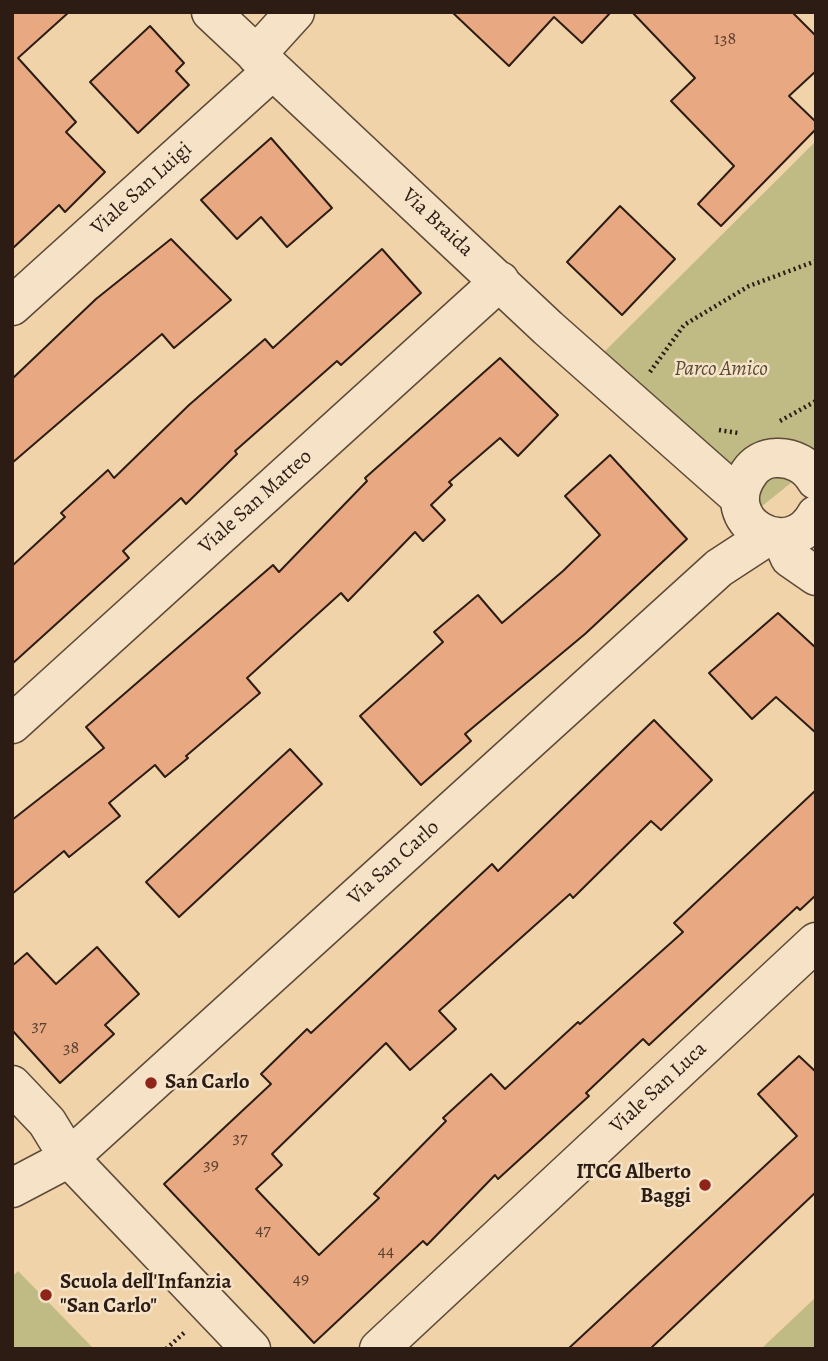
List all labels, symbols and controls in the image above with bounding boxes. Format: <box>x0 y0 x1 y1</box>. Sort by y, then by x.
house number: 138 <box>714 29 736 51</box>
street label: Viale San Luigi <box>86 137 198 241</box>
street label: Via Braida <box>396 184 478 262</box>
park label: Parco Amico <box>674 357 768 383</box>
street label: Viale San Matteo <box>194 445 318 559</box>
street label: Via San Carlo <box>343 815 445 911</box>
house number: 37 <box>31 1016 47 1038</box>
street label: Viale San Luca <box>605 1037 713 1139</box>
house number: 38 <box>63 1038 79 1060</box>
place label: San Carlo <box>165 1070 249 1096</box>
marker: San Carlo <box>143 1075 159 1091</box>
house number: 37 <box>232 1128 248 1150</box>
house number: 39 <box>203 1155 219 1177</box>
place label: ITCG Alberto Baggi <box>576 1160 691 1210</box>
marker: ITCG Alberto Baggi <box>697 1177 713 1193</box>
house number: 47 <box>255 1220 271 1242</box>
house number: 44 <box>378 1241 394 1263</box>
house number: 49 <box>293 1269 309 1291</box>
place label: Scuola dell'Infanzia "San Carlo" <box>60 1270 232 1320</box>
marker: Scuola dell'Infanzia "San Carlo" <box>38 1287 54 1303</box>

